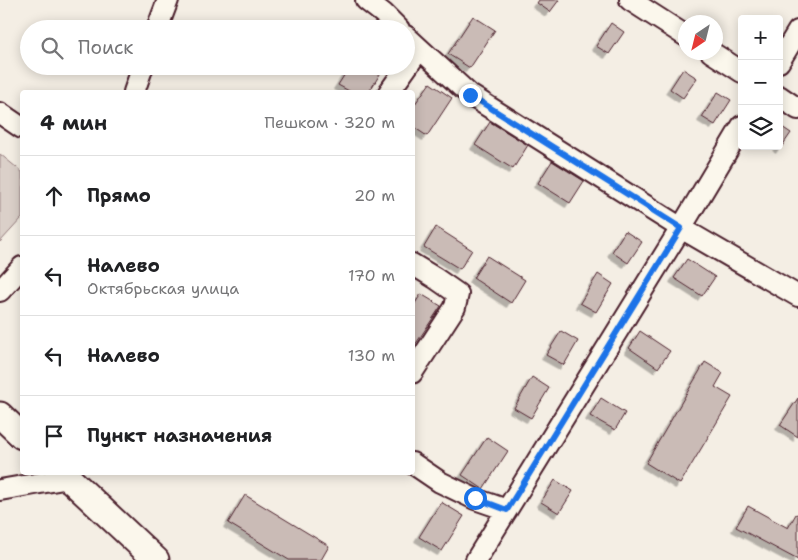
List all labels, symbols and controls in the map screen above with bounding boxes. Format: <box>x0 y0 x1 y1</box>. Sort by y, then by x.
north arrow <box>678 15 723 60</box>
map controls <box>738 15 783 150</box>
button: + <box>738 15 783 60</box>
search box <box>20 20 415 75</box>
icon: search <box>38 34 66 62</box>
text: Поиск <box>78 35 133 60</box>
button: − <box>738 60 783 105</box>
route end <box>459 84 482 107</box>
button: layers <box>738 105 783 150</box>
text: 4 мин <box>40 109 107 137</box>
text: Пешком · 320 m <box>264 112 395 133</box>
icon: ahead <box>40 182 68 210</box>
text: Прямо <box>87 183 151 208</box>
text: 20 m <box>354 185 395 206</box>
text: Налево <box>87 253 160 278</box>
icon: left <box>40 262 68 290</box>
text: 170 m <box>348 265 395 286</box>
text: Октябрьская улица <box>87 278 239 299</box>
icon: left <box>40 342 68 370</box>
text: Налево <box>87 343 160 368</box>
text: 130 m <box>348 345 395 366</box>
icon: arrive <box>40 422 68 450</box>
text: Пункт назначения <box>87 423 272 448</box>
route start <box>464 487 487 510</box>

